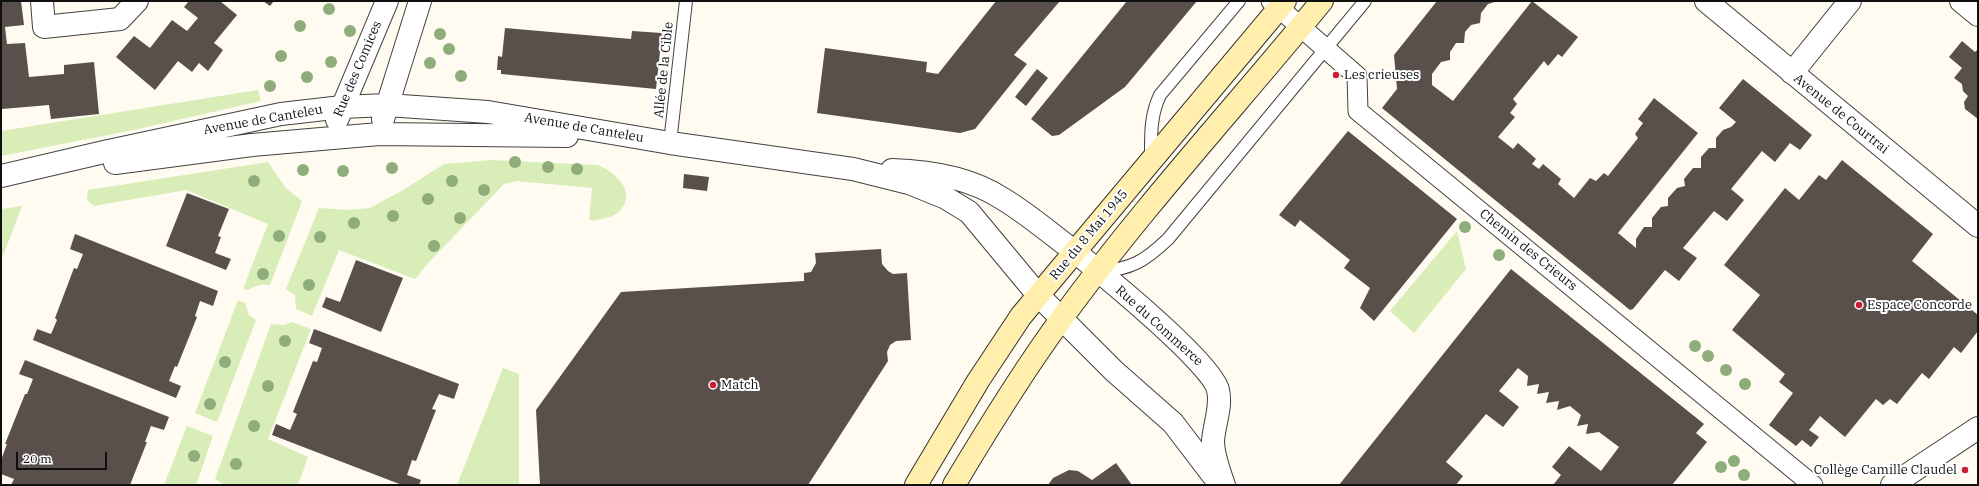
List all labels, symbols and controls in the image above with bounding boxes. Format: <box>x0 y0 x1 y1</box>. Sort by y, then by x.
street label: Rue des Comices <box>331 19 385 119</box>
street label: Allée de la Cible <box>651 21 677 119</box>
place label: Les crieuses <box>1344 67 1419 83</box>
marker: Les crieuses <box>1331 70 1341 80</box>
street label: Avenue de Courtrai <box>1790 71 1892 157</box>
street label: Avenue de Canteleu <box>202 102 324 138</box>
street label: Avenue de Canteleu <box>523 110 645 146</box>
street label: Rue du 8 Mai 1945 <box>1047 187 1131 283</box>
street label: Chemin des Crieurs <box>1476 206 1580 294</box>
street label: Rue du Commerce <box>1112 283 1206 369</box>
place label: Espace Concorde <box>1867 297 1972 313</box>
marker: Espace Concorde <box>1854 300 1864 310</box>
place label: Match <box>721 377 759 393</box>
marker: Match <box>708 380 718 390</box>
scale bar <box>18 444 109 470</box>
text: 20 m <box>23 451 52 466</box>
place label: Collège Camille Claudel <box>1814 462 1957 478</box>
marker: Collège Camille Claudel <box>1960 465 1970 475</box>

